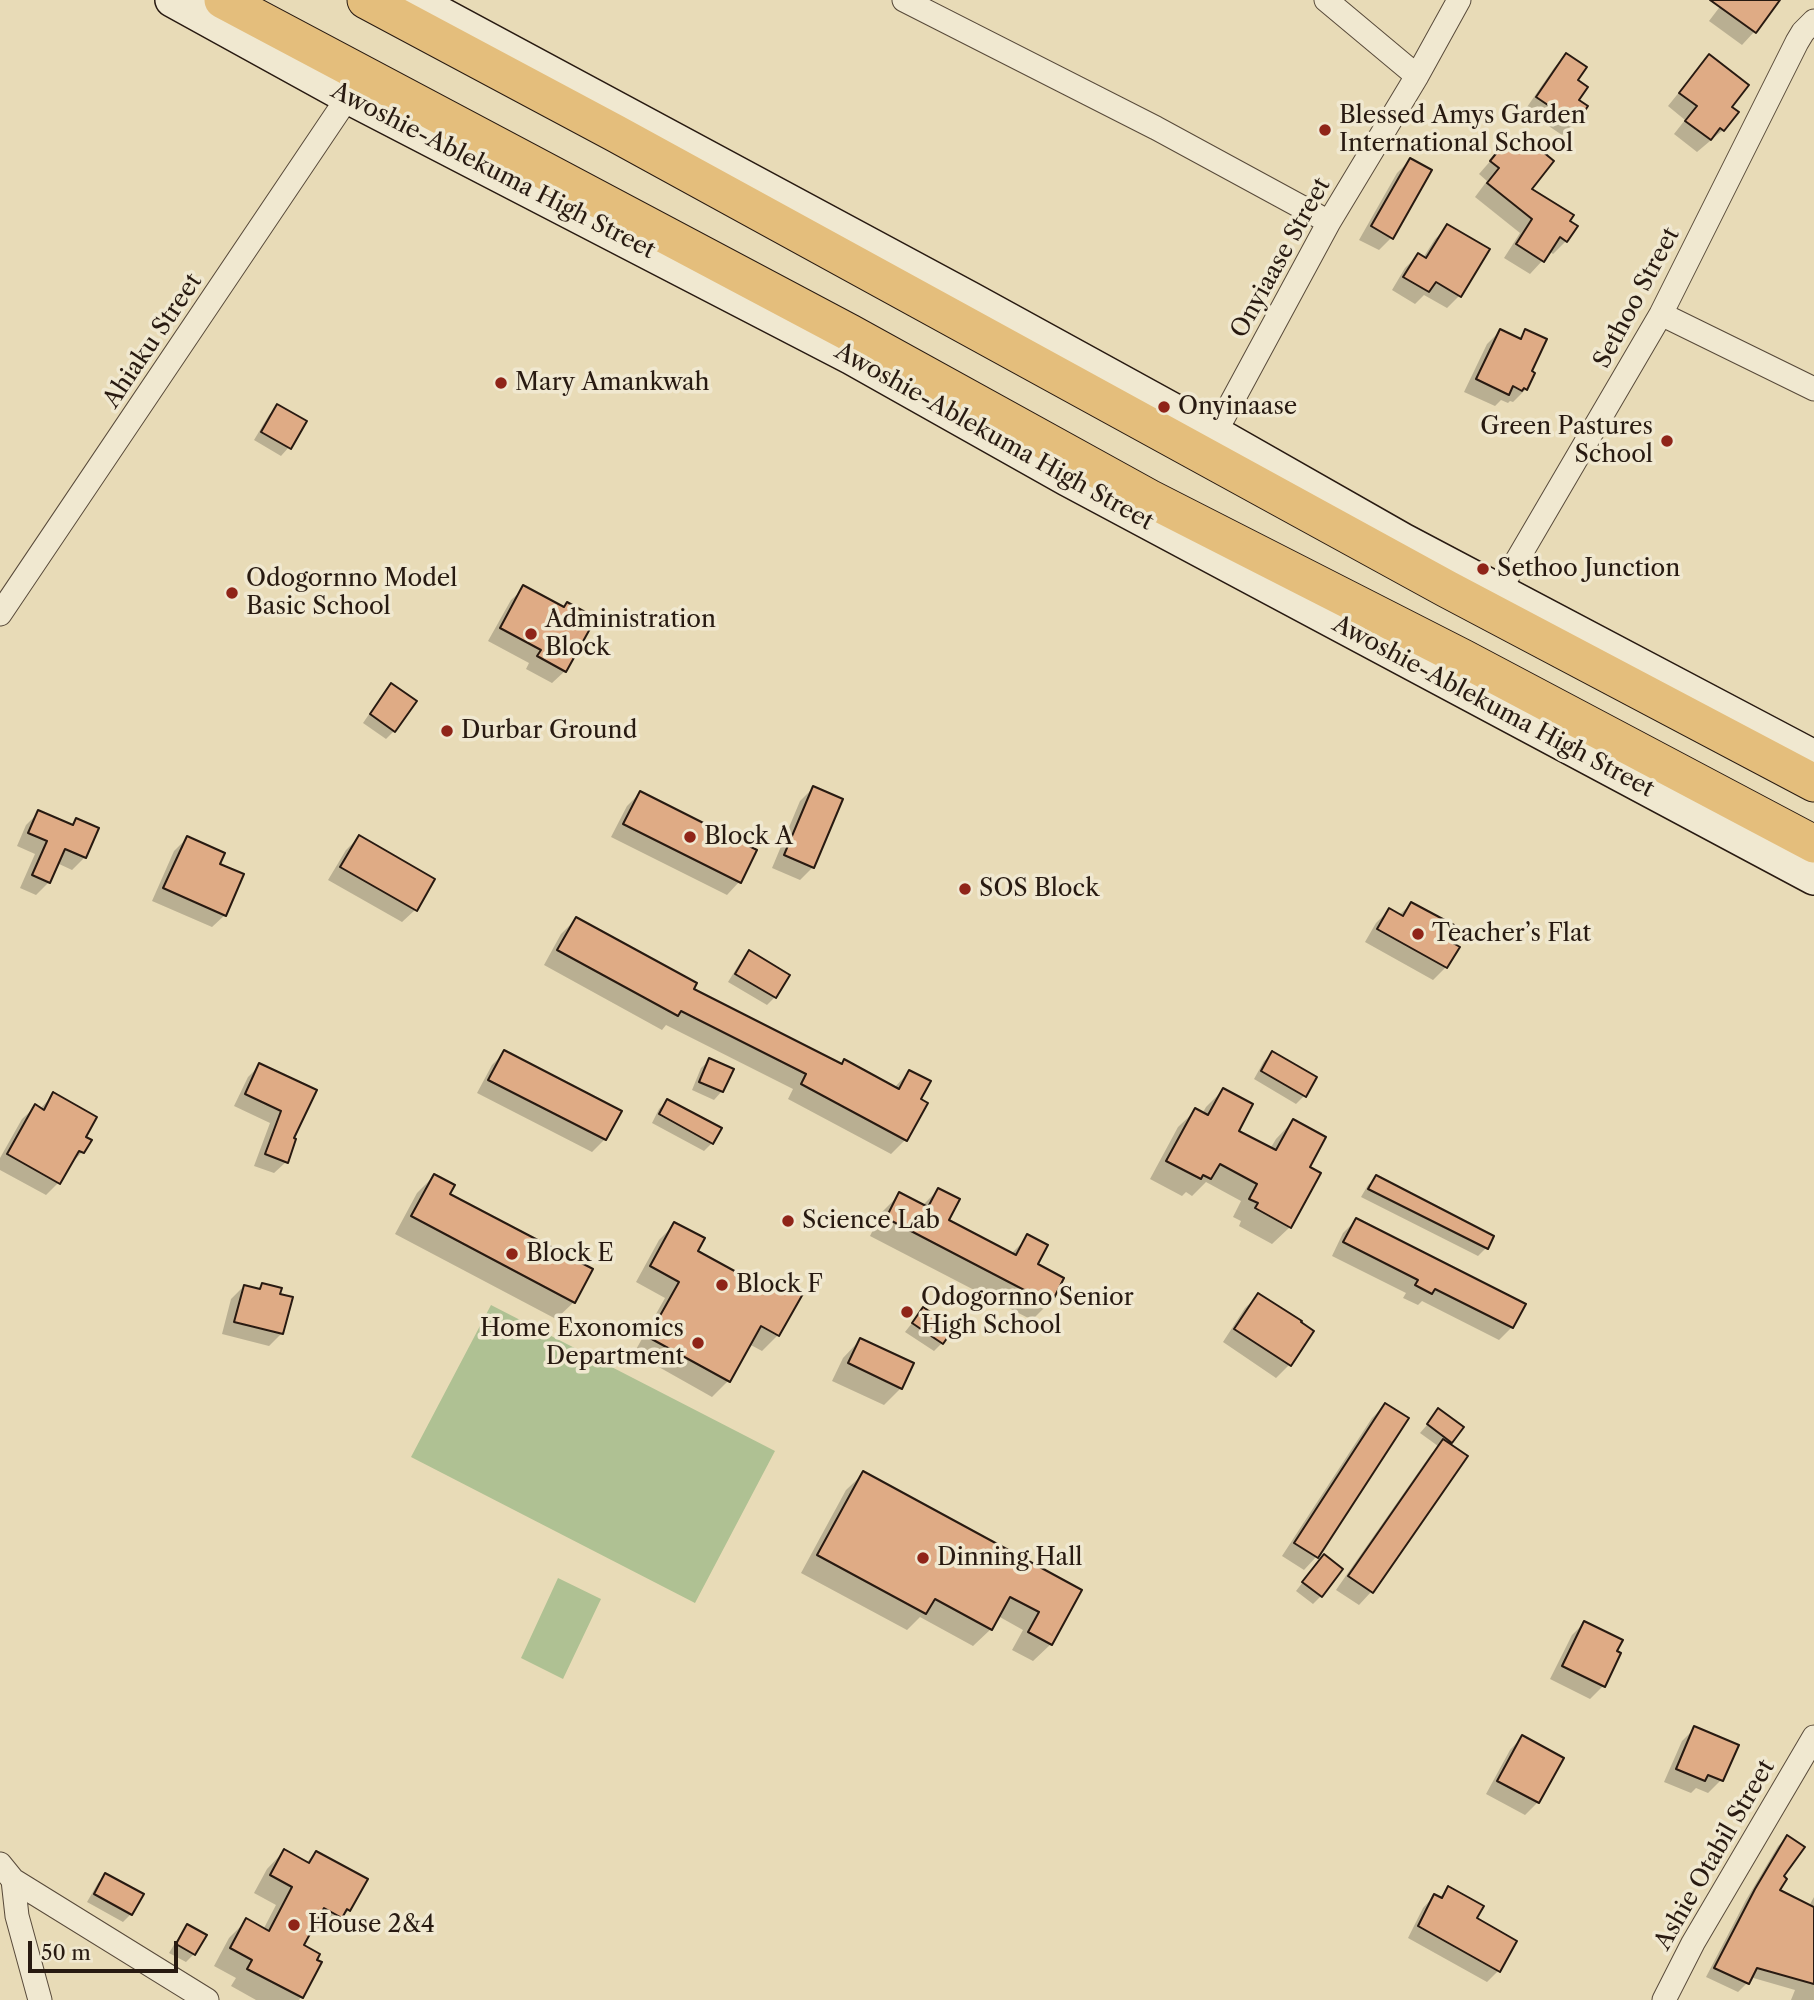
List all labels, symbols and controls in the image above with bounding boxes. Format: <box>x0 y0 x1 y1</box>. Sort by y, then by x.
street label: Awoshie-Ablekuma High Street <box>326 76 660 266</box>
place label: Blessed Amys Garden International School <box>1339 102 1586 158</box>
marker: Blessed Amys Garden International School <box>1317 122 1333 138</box>
street label: Onyiaase Street <box>1225 173 1337 343</box>
street label: Sethoo Street <box>1588 223 1686 373</box>
street label: Ahiaku Street <box>97 268 209 414</box>
street label: Awoshie-Ablekuma High Street <box>830 337 1158 537</box>
place label: Mary Amankwah <box>515 369 710 397</box>
marker: Mary Amankwah <box>493 375 509 391</box>
place label: Onyinaase <box>1178 393 1297 421</box>
marker: Onyinaase <box>1156 399 1172 415</box>
place label: Green Pastures School <box>1480 413 1653 469</box>
marker: Green Pastures School <box>1659 433 1675 449</box>
place label: Sethoo Junction <box>1497 555 1680 583</box>
marker: Sethoo Junction <box>1475 561 1491 577</box>
place label: Odogornno Model Basic School <box>246 565 457 621</box>
marker: Odogornno Model Basic School <box>224 585 240 601</box>
place label: Administration Block <box>545 606 716 662</box>
street label: Awoshie-Ablekuma High Street <box>1327 610 1659 804</box>
marker: Administration Block <box>523 626 539 642</box>
place label: Durbar Ground <box>461 717 637 745</box>
marker: Durbar Ground <box>439 723 455 739</box>
place label: Block A <box>704 823 793 851</box>
marker: Block A <box>682 829 698 845</box>
place label: SOS Block <box>979 875 1099 903</box>
marker: SOS Block <box>957 881 973 897</box>
place label: Teacher’s Flat <box>1432 920 1591 948</box>
marker: Teacher’s Flat <box>1410 926 1426 942</box>
place label: Science Lab <box>802 1207 940 1235</box>
marker: Science Lab <box>780 1213 796 1229</box>
place label: Block E <box>526 1240 614 1268</box>
marker: Block E <box>504 1246 520 1262</box>
place label: Block F <box>736 1271 823 1299</box>
marker: Block F <box>714 1277 730 1293</box>
place label: Odogornno Senior High School <box>921 1284 1134 1340</box>
marker: Odogornno Senior High School <box>899 1304 915 1320</box>
place label: Home Exonomics Department <box>480 1315 684 1371</box>
marker: Home Exonomics Department <box>690 1335 706 1351</box>
place label: Dinning Hall <box>937 1544 1082 1572</box>
marker: Dinning Hall <box>915 1550 931 1566</box>
street label: Ashie Otabil Street <box>1649 1755 1781 1955</box>
place label: House 2&4 <box>308 1911 435 1939</box>
marker: House 2&4 <box>286 1917 302 1933</box>
scale bar <box>32 1926 182 1970</box>
text: 50 m <box>41 1940 91 1965</box>

